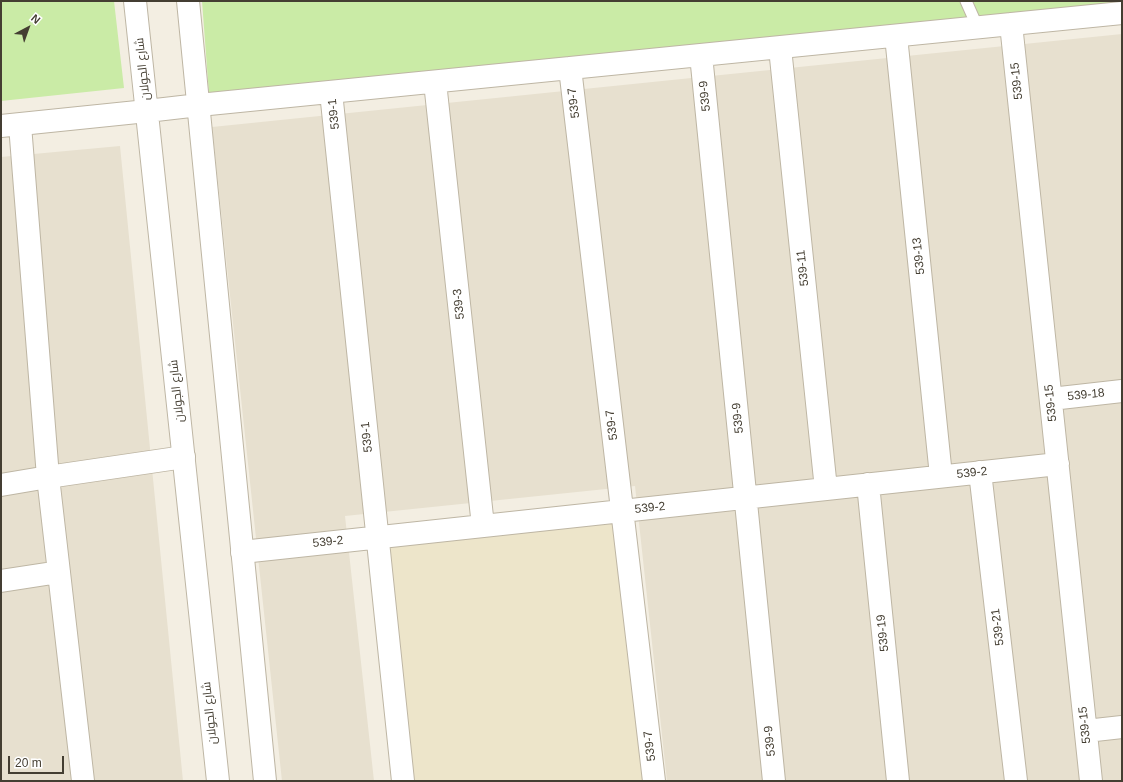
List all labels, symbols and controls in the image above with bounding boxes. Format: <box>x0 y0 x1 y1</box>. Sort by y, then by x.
north arrow <box>8 8 48 48</box>
text: N <box>29 12 43 26</box>
street label: شارع الجولان <box>133 37 153 101</box>
street label: 539-15 <box>1008 62 1026 100</box>
street label: 539-9 <box>696 80 714 112</box>
street label: 539-7 <box>565 87 583 119</box>
street label: 539-1 <box>325 98 343 130</box>
street label: 539-13 <box>910 237 928 275</box>
street label: 539-11 <box>794 249 812 287</box>
street label: 539-3 <box>450 288 468 320</box>
street label: شارع الجولان <box>167 359 187 423</box>
street label: 539-15 <box>1042 384 1060 422</box>
street label: 539-18 <box>1067 386 1105 404</box>
street label: 539-9 <box>729 402 747 434</box>
street label: 539-7 <box>603 409 621 441</box>
street label: 539-1 <box>358 421 376 453</box>
street label: 539-2 <box>956 464 988 482</box>
street label: 539-2 <box>634 499 666 517</box>
street label: 539-2 <box>312 533 344 551</box>
street label: 539-21 <box>989 608 1007 646</box>
street label: 539-19 <box>874 614 892 652</box>
street label: شارع الجولان <box>200 681 220 745</box>
street label: 539-15 <box>1076 706 1094 744</box>
street label: 539-9 <box>761 725 779 757</box>
street label: 539-7 <box>641 730 659 762</box>
scale bar <box>10 748 66 774</box>
text: 20 m <box>15 756 42 770</box>

